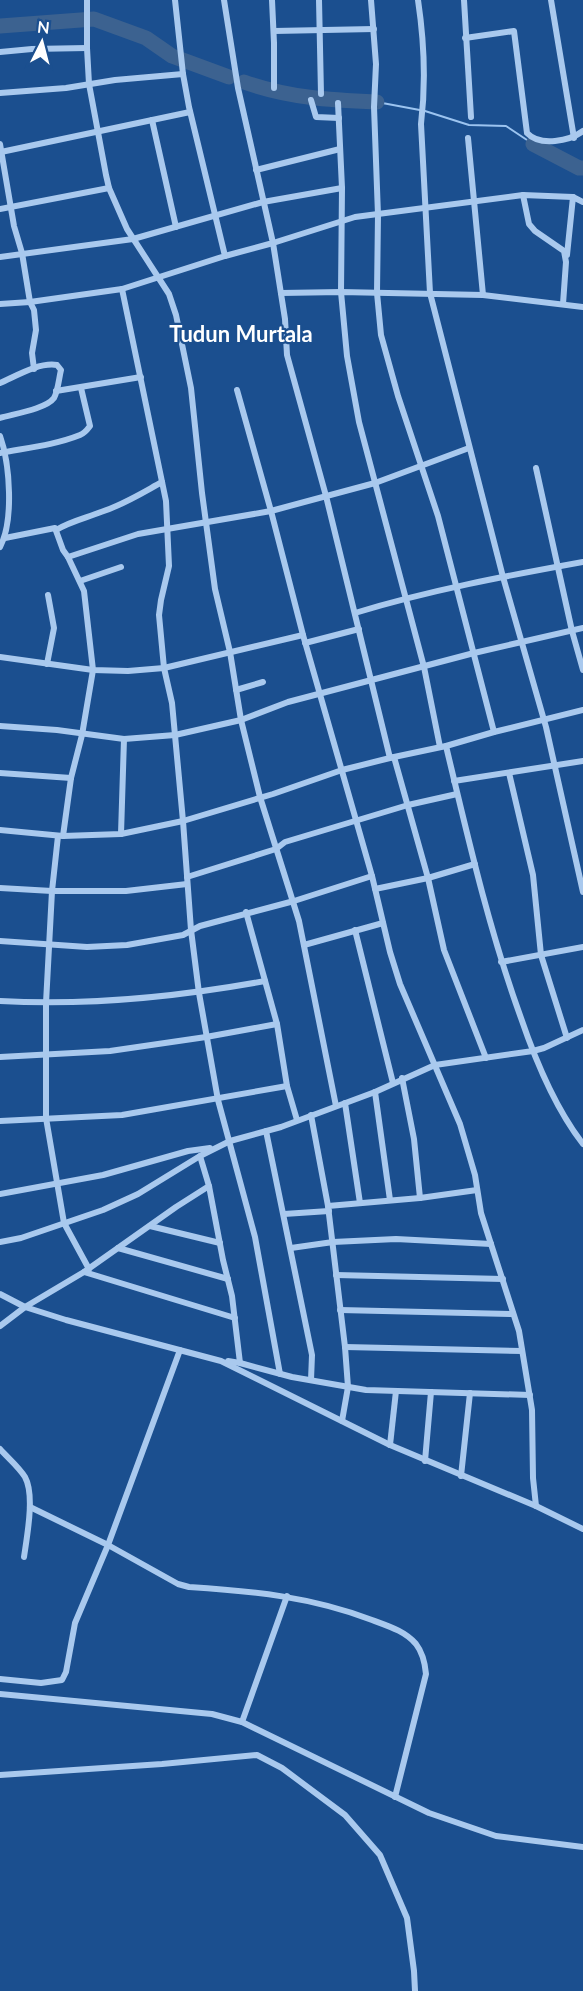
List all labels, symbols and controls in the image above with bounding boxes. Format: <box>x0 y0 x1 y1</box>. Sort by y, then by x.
north arrow <box>12 12 72 72</box>
text: N <box>36 16 51 37</box>
district label: Tudun Murtala <box>169 320 313 347</box>

